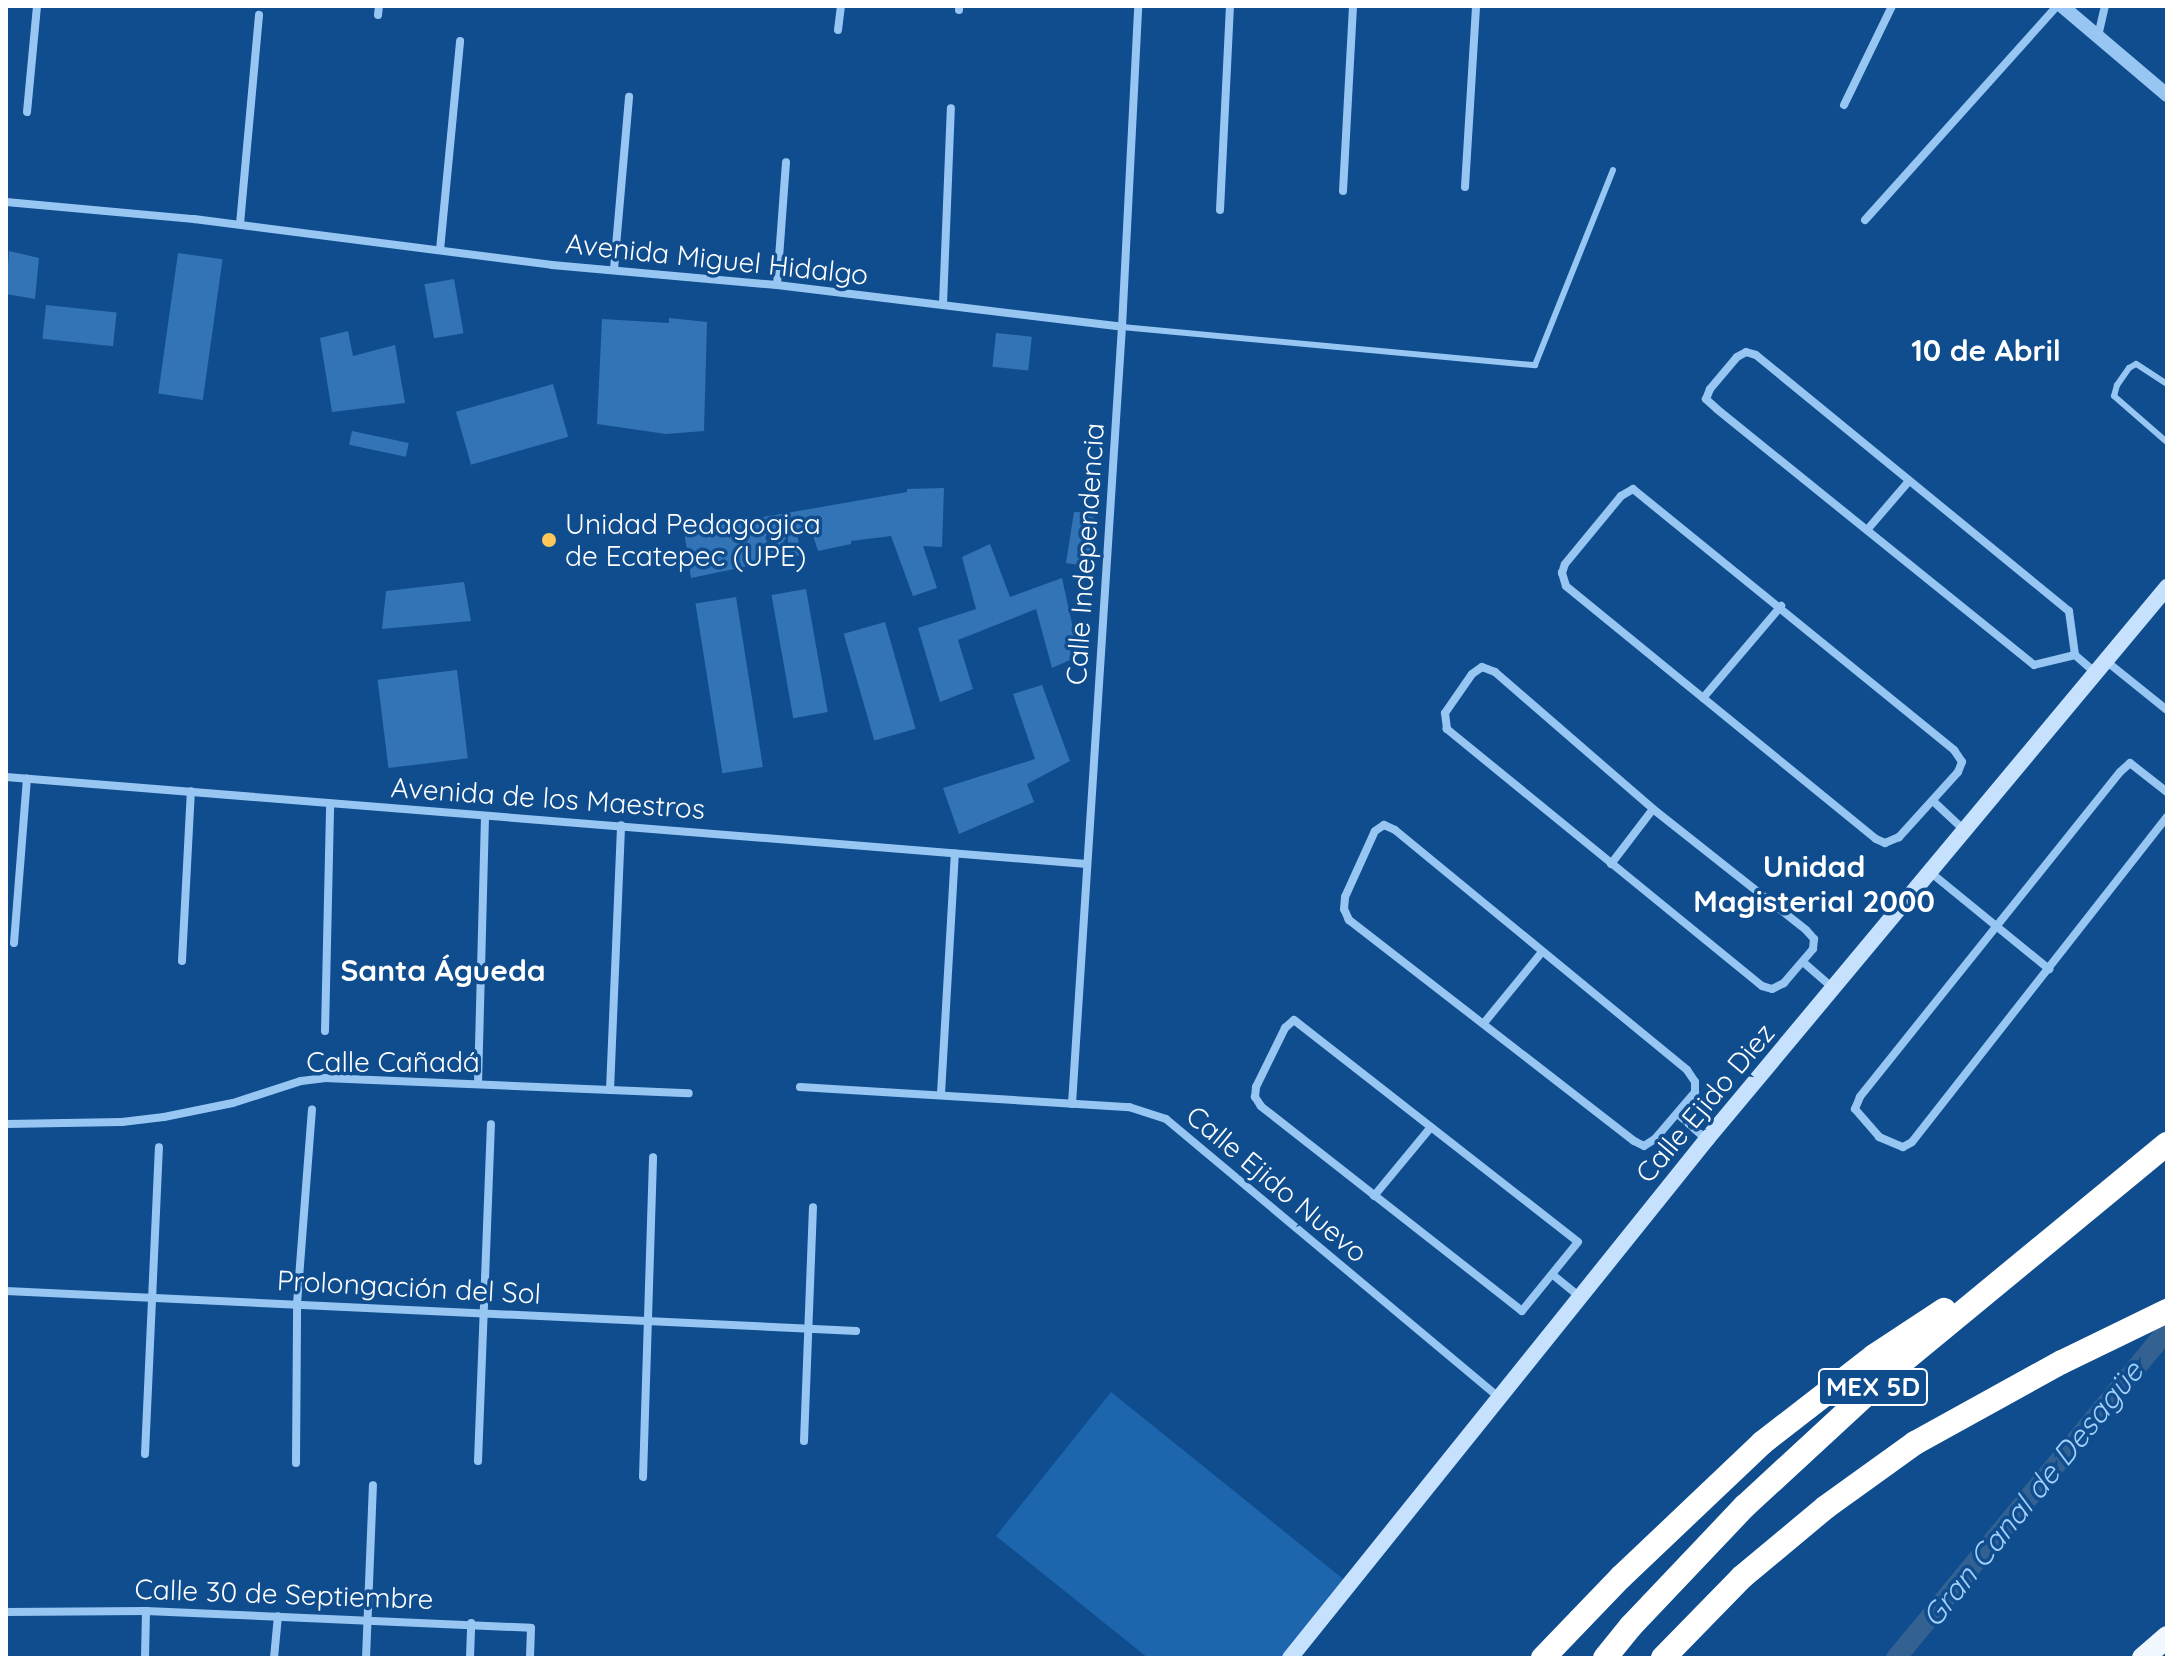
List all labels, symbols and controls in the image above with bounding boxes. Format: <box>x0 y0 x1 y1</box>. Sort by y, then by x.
street label: Avenida Miguel Hidalgo <box>564 226 870 292</box>
district label: 10 de Abril <box>1911 332 2061 368</box>
street label: Calle Independencia <box>1059 422 1111 686</box>
place label: Unidad Pedagogica de Ecatepec (UPE) <box>565 507 821 573</box>
marker: Unidad Pedagogica de Ecatepec (UPE) <box>540 531 558 549</box>
street label: Avenida de los Maestros <box>390 770 706 826</box>
district label: Unidad Magisterial 2000 <box>1693 848 1935 918</box>
district label: Santa Águeda <box>340 952 546 988</box>
street label: Calle Ejido Diez <box>1629 1016 1781 1190</box>
street label: Calle Cañadá <box>306 1045 480 1079</box>
street label: Calle Ejido Nuevo <box>1180 1099 1374 1269</box>
street label: Prolongación del Sol <box>276 1263 542 1311</box>
water label: Gran Canal de Desagüe <box>1914 1354 2150 1634</box>
road number: MEX 5D <box>1817 1365 1929 1409</box>
street label: Calle 30 de Septiembre <box>134 1572 434 1616</box>

